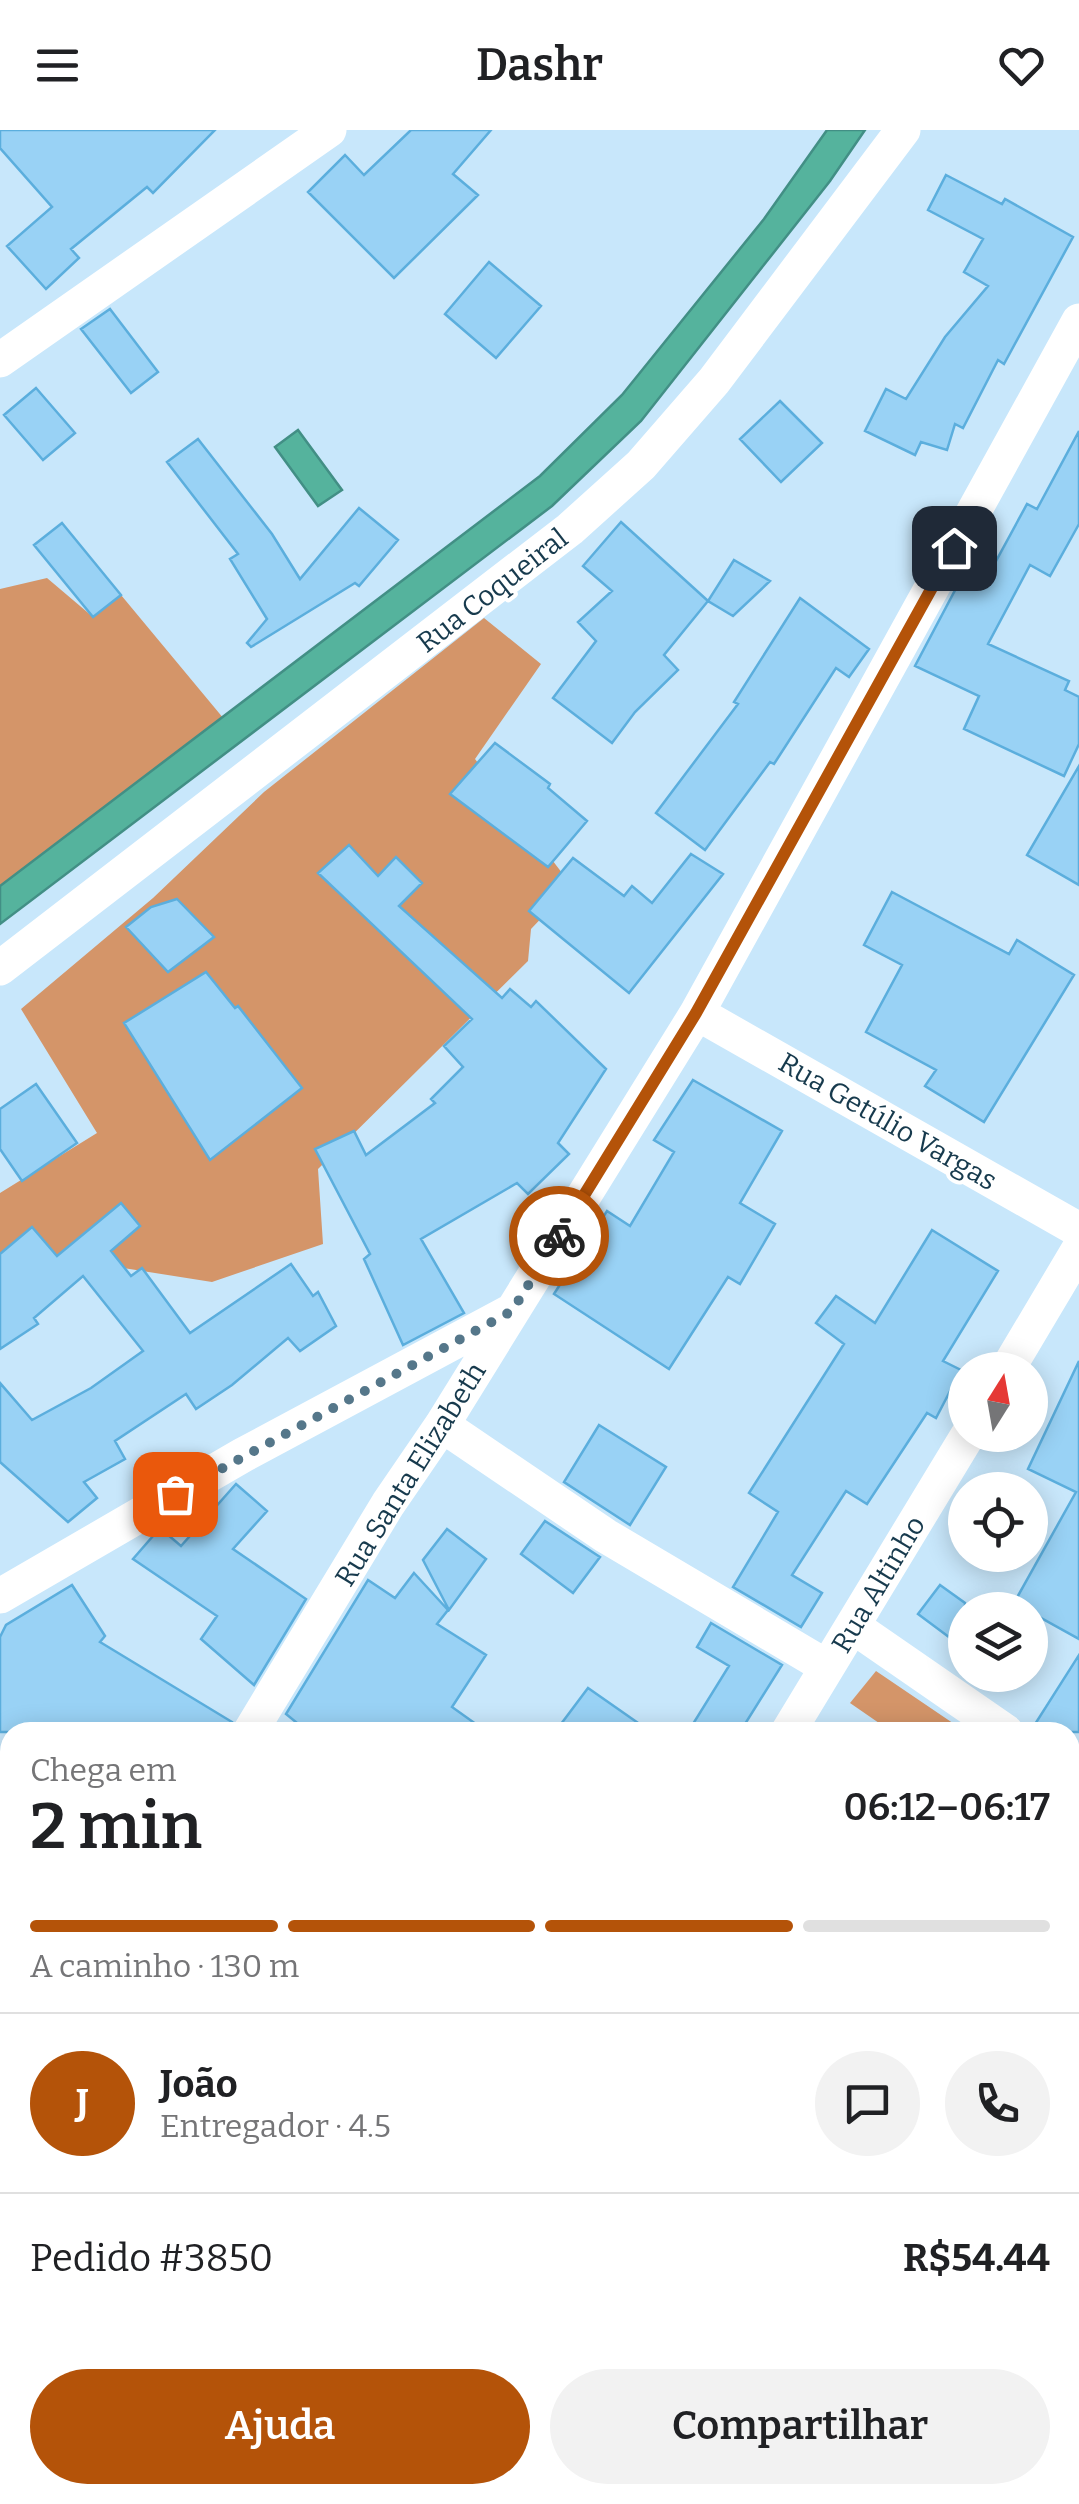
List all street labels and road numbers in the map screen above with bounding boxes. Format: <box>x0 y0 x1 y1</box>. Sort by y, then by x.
street label: Rua Coqueiral <box>411 521 574 659</box>
street label: Rua Getúlio Vargas <box>773 1046 1002 1197</box>
street label: Rua Santa Elizabeth <box>328 1356 493 1592</box>
street label: Rua Altinho <box>825 1510 932 1659</box>

